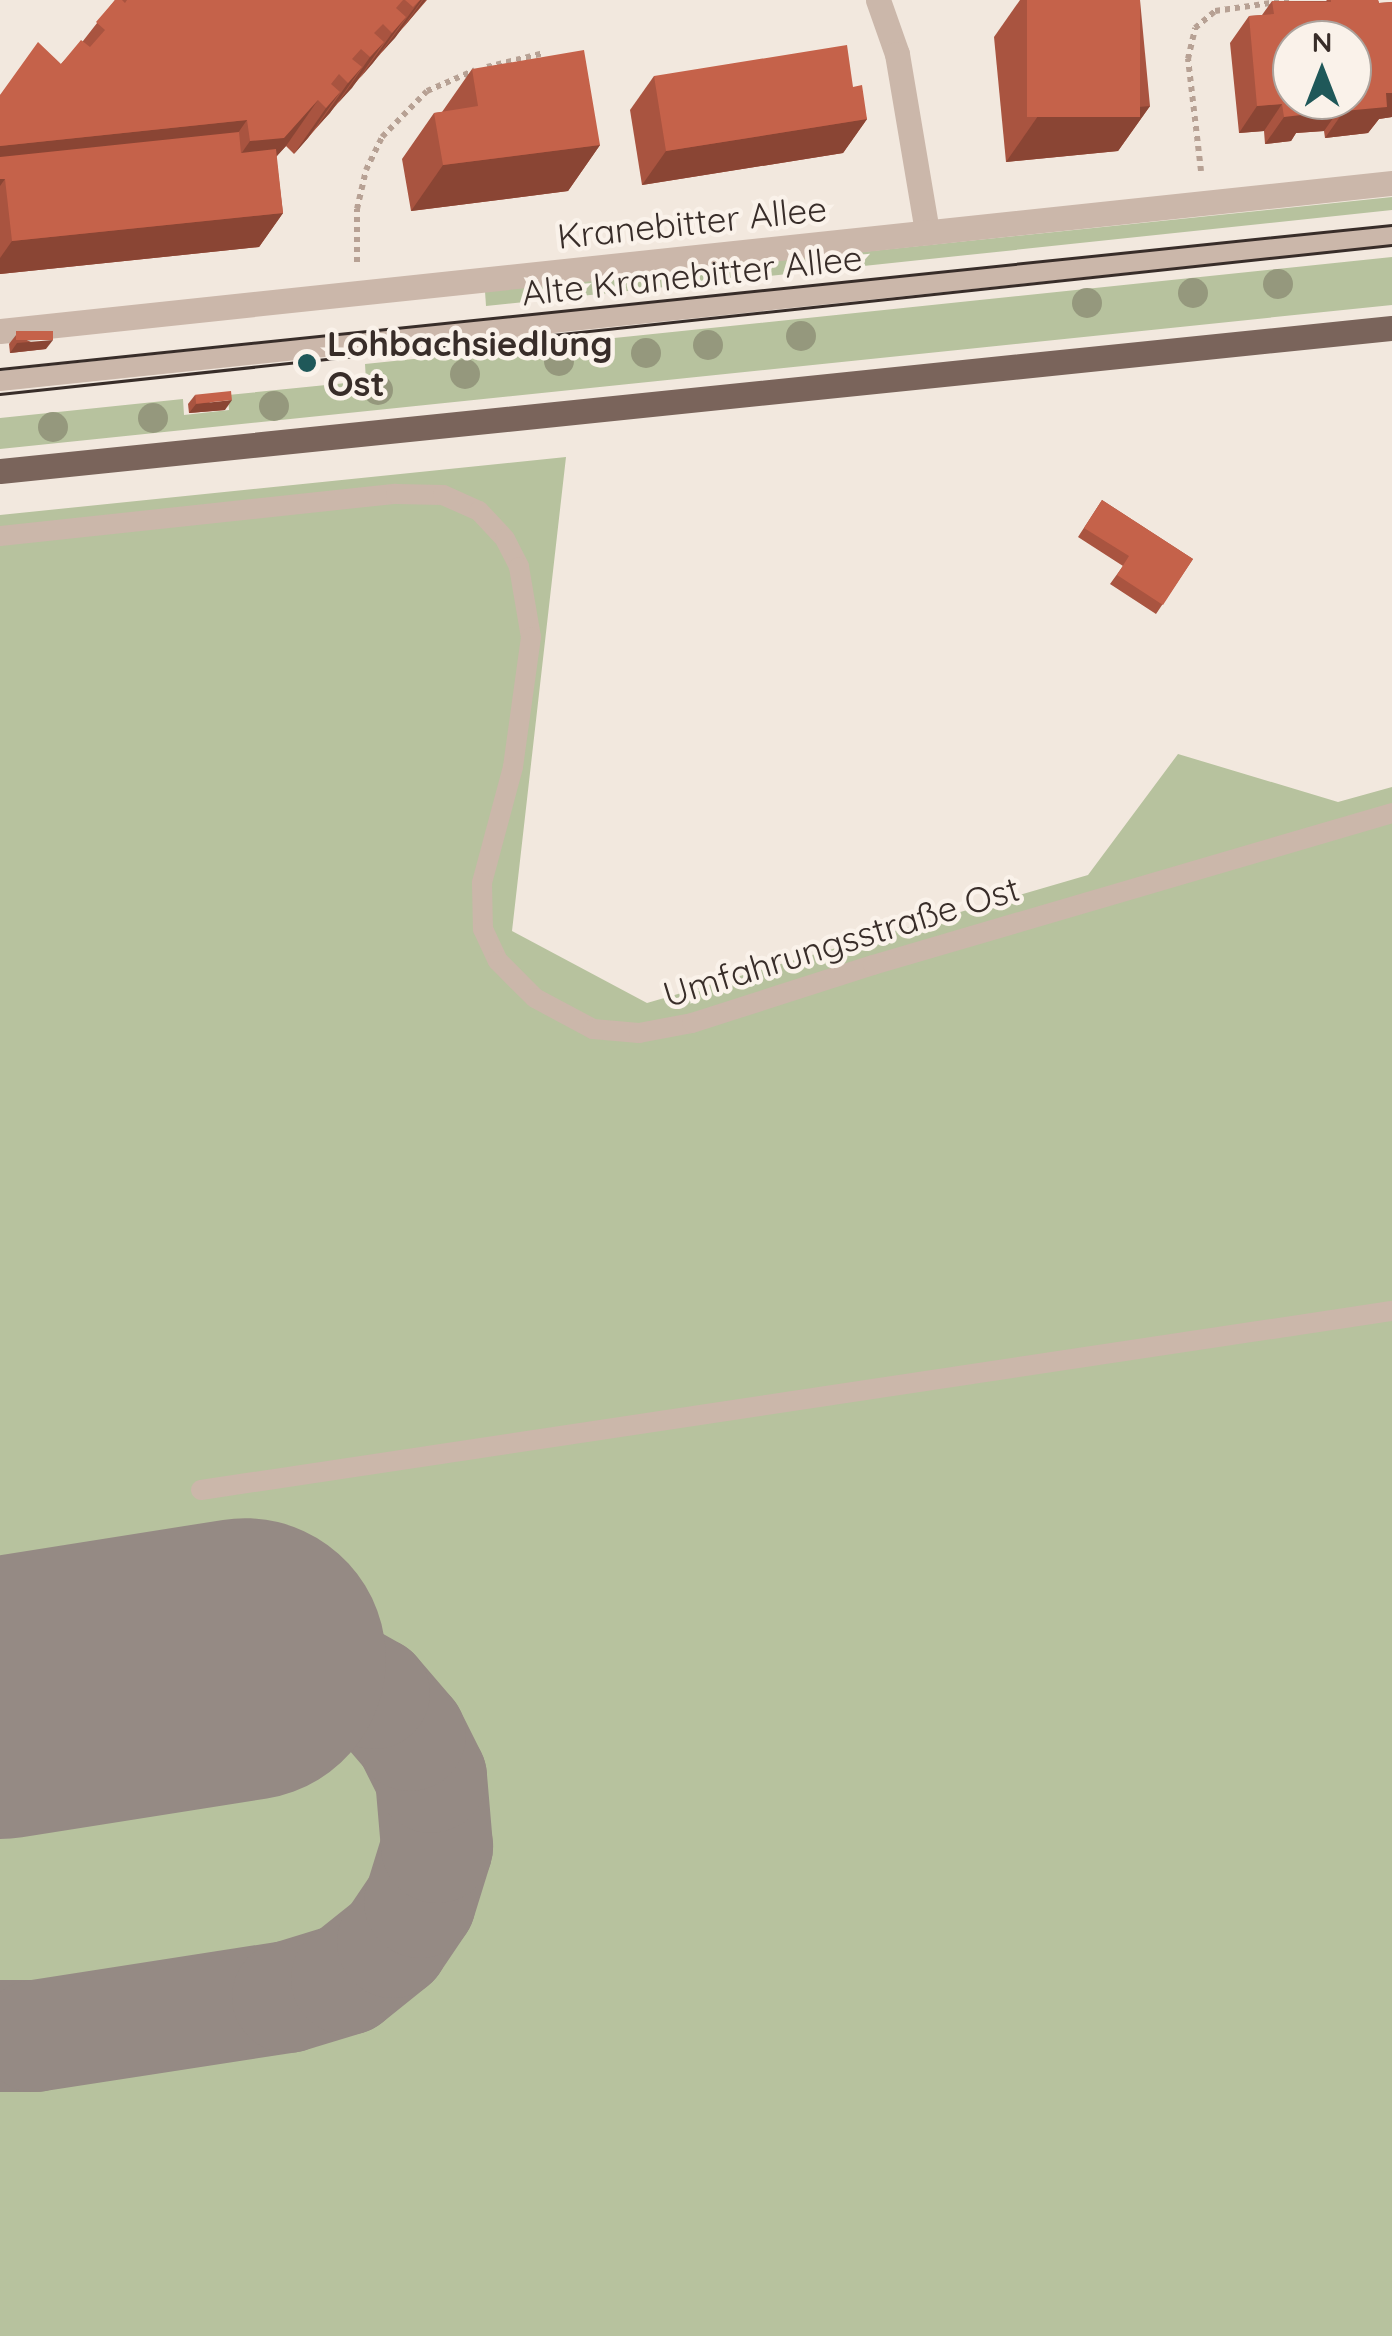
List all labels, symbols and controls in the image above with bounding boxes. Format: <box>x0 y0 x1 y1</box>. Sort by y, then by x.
north arrow <box>1272 20 1372 120</box>
text: N <box>1312 24 1332 59</box>
street label: Kranebitter Allee <box>555 187 829 257</box>
street label: Alte Kranebitter Allee <box>520 236 864 314</box>
place label: Lohbachsiedlung Ost <box>327 322 612 404</box>
marker: Lohbachsiedlung Ost <box>296 352 318 374</box>
street label: Umfahrungsstraße Ost <box>658 867 1024 1015</box>

